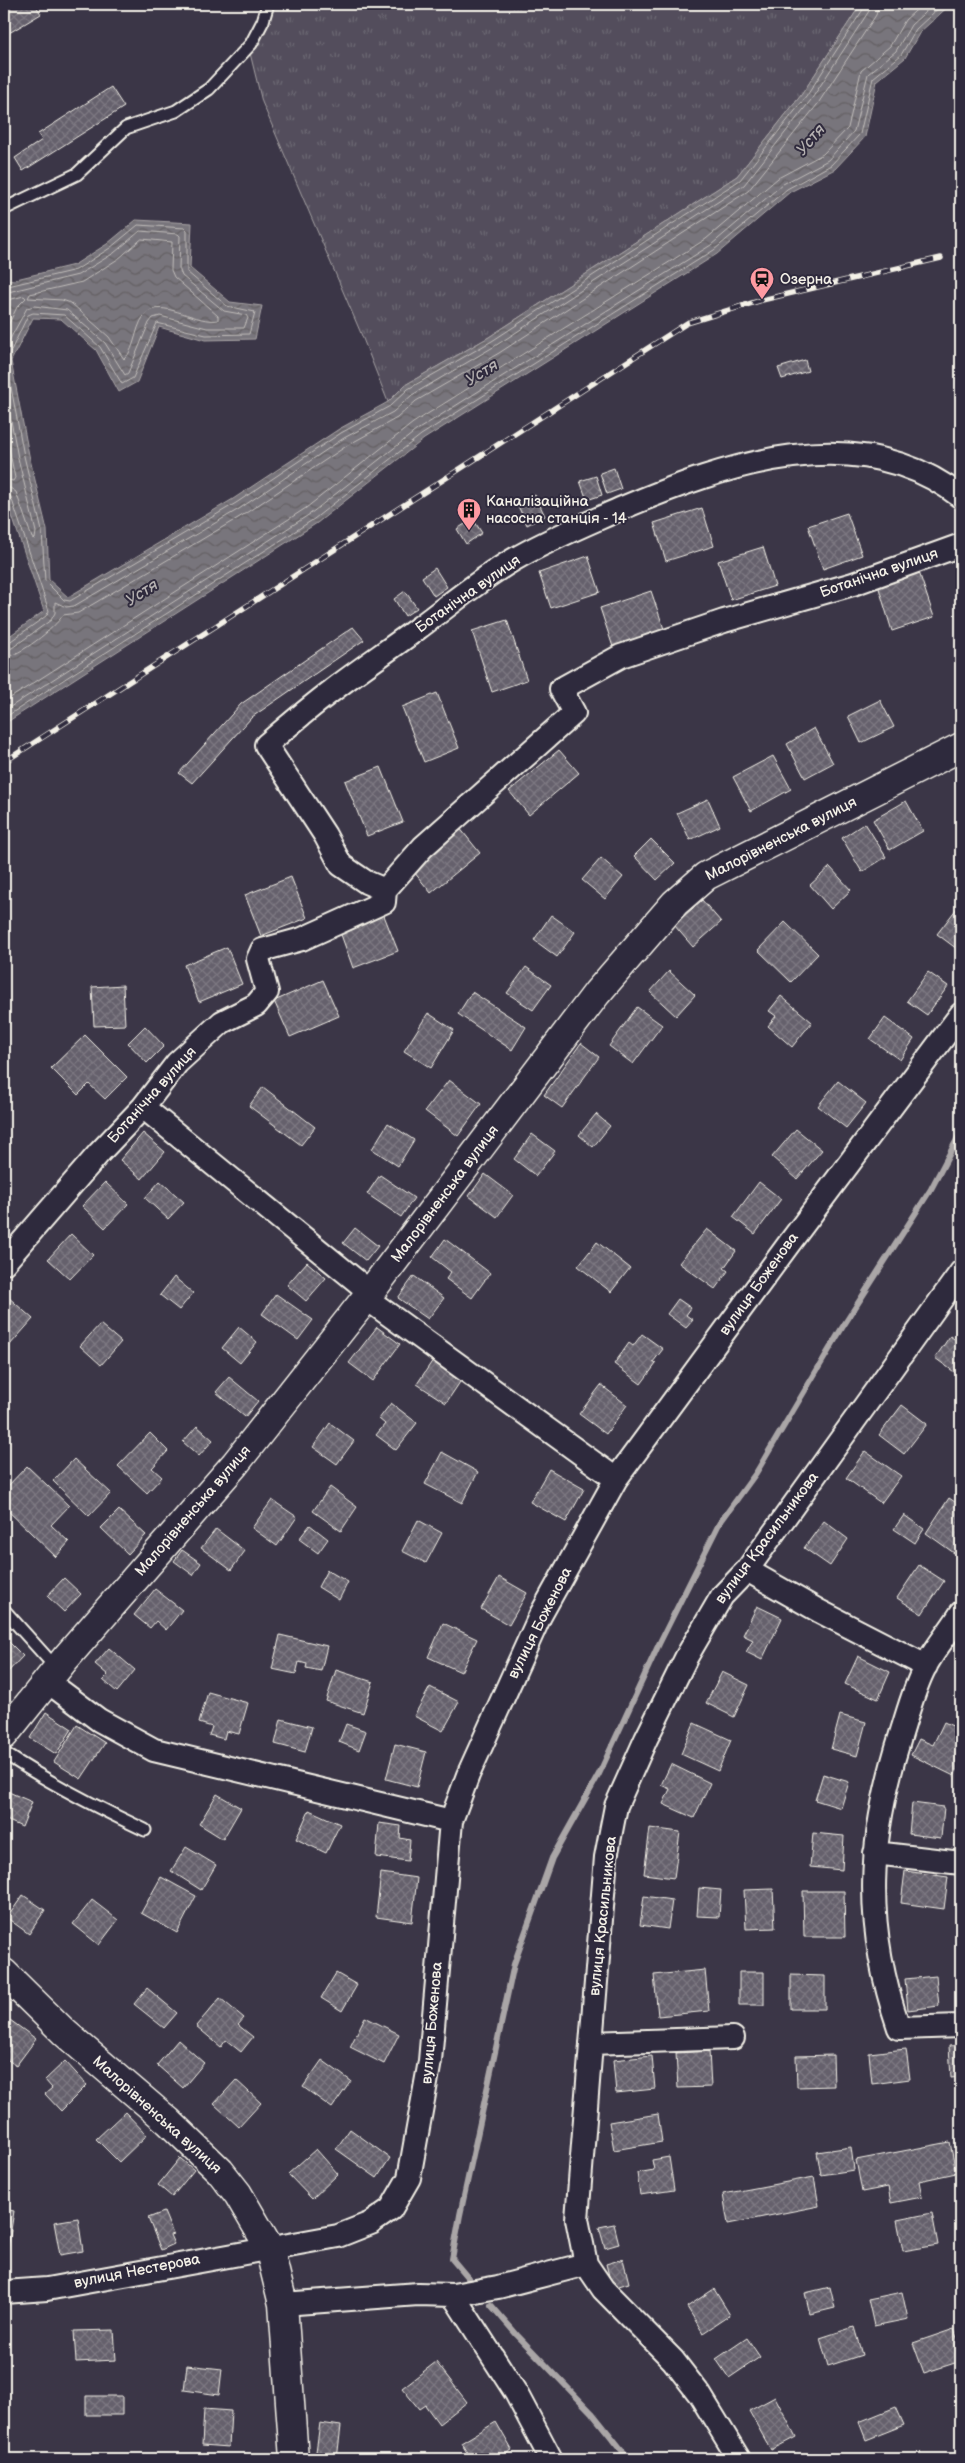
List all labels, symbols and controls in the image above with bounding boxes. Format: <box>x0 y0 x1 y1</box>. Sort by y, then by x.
water label: Устя <box>793 121 829 159</box>
station icon: Озерна <box>749 266 775 300</box>
place label: Озерна <box>780 270 832 289</box>
water label: Устя <box>462 356 502 390</box>
place label: Каналізаційна насосна станція - 14 <box>486 492 627 528</box>
building icon: Каналізаційна насосна станція - 14 <box>456 497 482 531</box>
street label: Ботанічна вулиця <box>817 544 941 602</box>
street label: Ботанічна вулиця <box>412 551 524 637</box>
water label: Устя <box>122 576 162 610</box>
street label: Малорівненська вулиця <box>702 793 860 885</box>
street label: Ботанічна вулиця <box>104 1043 200 1147</box>
street label: Малорівненська вулиця <box>387 1121 503 1267</box>
street label: вулиця Боженова <box>715 1229 803 1339</box>
street label: Малорівненська вулиця <box>131 1442 255 1580</box>
street label: вулиця Красильникова <box>711 1468 823 1608</box>
street label: вулиця Боженова <box>504 1564 576 1682</box>
street label: вулиця Красильникова <box>585 1835 621 1997</box>
street label: вулиця Боженова <box>417 1961 447 2085</box>
street label: Малорівненська вулиця <box>88 2052 226 2178</box>
street label: вулиця Нестерова <box>72 2249 202 2293</box>

